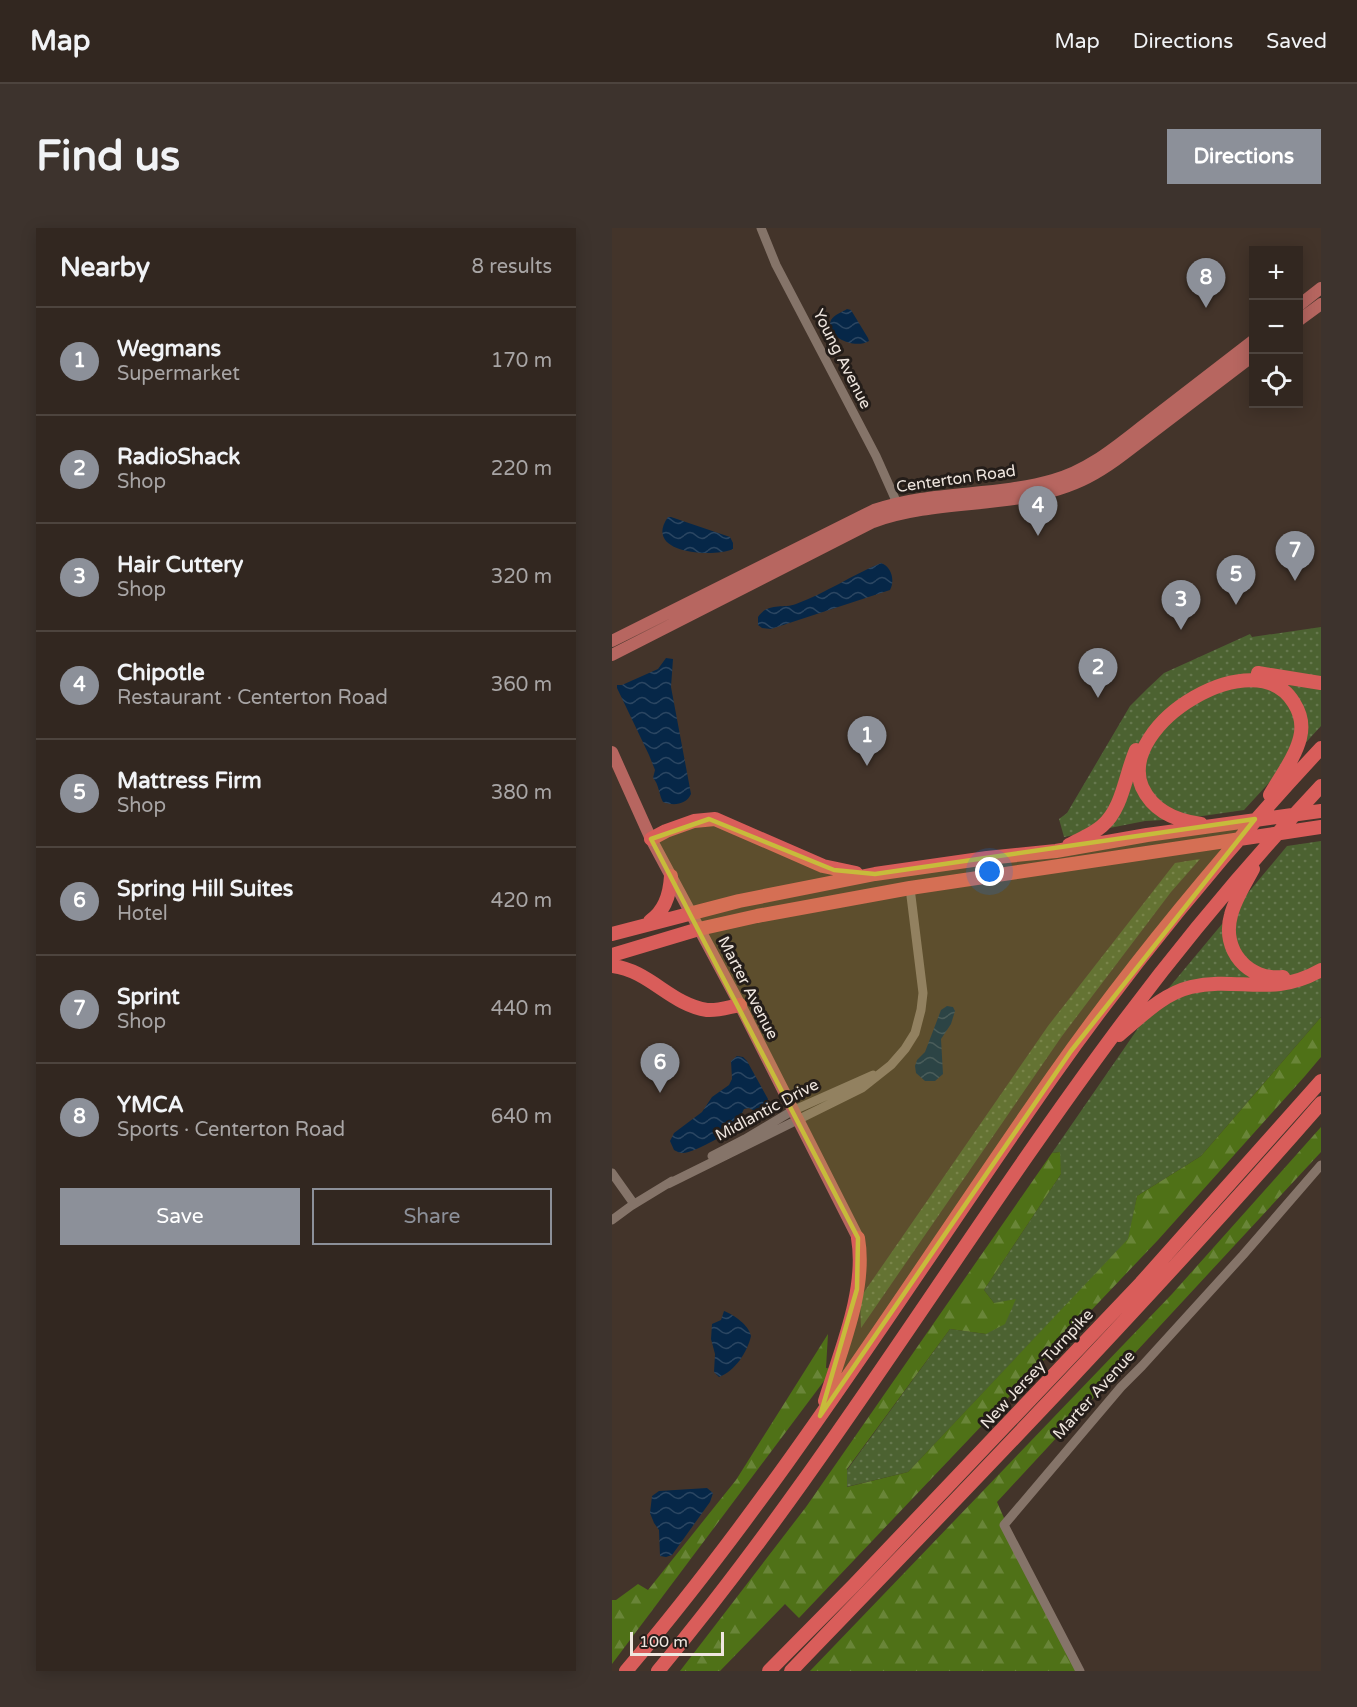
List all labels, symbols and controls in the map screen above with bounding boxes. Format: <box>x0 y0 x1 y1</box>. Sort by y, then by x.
text: Map <box>30 24 90 58</box>
text: Map <box>1054 29 1100 54</box>
text: Directions <box>1133 29 1233 54</box>
text: Saved <box>1266 29 1327 54</box>
button: Directions <box>1167 129 1321 184</box>
text: Find us <box>36 131 180 182</box>
map controls <box>1249 246 1303 408</box>
button: + <box>1249 246 1303 300</box>
text: Nearby <box>60 252 150 283</box>
text: 8 results <box>472 255 552 279</box>
pin: 8 <box>1186 259 1226 308</box>
button: − <box>1249 300 1303 354</box>
street label: Young Avenue <box>808 306 876 412</box>
text: Wegmans <box>117 336 221 362</box>
text: 1 <box>73 349 86 373</box>
text: 170 m <box>491 349 552 373</box>
button: locate <box>1249 354 1303 408</box>
text: Supermarket <box>117 362 240 386</box>
text: RadioShack <box>117 444 240 470</box>
text: 2 <box>73 457 86 481</box>
text: 220 m <box>491 457 552 481</box>
street label: Centerton Road <box>895 461 1017 497</box>
text: Shop <box>117 470 166 494</box>
pin: 4 <box>1018 486 1058 536</box>
pin: 7 <box>1276 532 1314 581</box>
text: Hair Cuttery <box>117 552 243 578</box>
pin: 5 <box>1216 556 1256 605</box>
text: 3 <box>73 565 86 589</box>
text: 320 m <box>491 565 552 589</box>
text: Shop <box>117 578 166 602</box>
pin: 3 <box>1162 580 1200 630</box>
pin: 2 <box>1078 648 1118 698</box>
text: Chipotle <box>117 660 205 686</box>
text: 4 <box>73 673 86 697</box>
text: 360 m <box>491 673 552 697</box>
text: Restaurant · Centerton Road <box>117 686 388 710</box>
pin: 1 <box>848 716 886 766</box>
text: Mattress Firm <box>117 768 262 794</box>
text: 5 <box>73 781 86 805</box>
text: 380 m <box>491 781 552 805</box>
text: Shop <box>117 794 166 818</box>
your location <box>975 857 1004 886</box>
text: Spring Hill Suites <box>117 876 293 902</box>
text: 6 <box>73 889 86 913</box>
text: 420 m <box>491 889 552 913</box>
text: Hotel <box>117 902 168 926</box>
street label: Marter Avenue <box>713 933 783 1043</box>
text: Sprint <box>117 984 180 1010</box>
text: 7 <box>73 997 86 1021</box>
text: 440 m <box>491 997 552 1021</box>
text: Shop <box>117 1010 166 1034</box>
pin: 6 <box>640 1044 680 1093</box>
street label: Midlantic Drive <box>712 1074 822 1146</box>
text: YMCA <box>117 1092 184 1118</box>
text: 8 <box>73 1105 86 1129</box>
text: 640 m <box>491 1105 552 1129</box>
text: Sports · Centerton Road <box>117 1118 345 1142</box>
button: Save <box>60 1188 300 1245</box>
button: Share <box>312 1188 552 1245</box>
street label: New Jersey Turnpike <box>976 1305 1098 1433</box>
street label: Marter Avenue <box>1049 1346 1139 1444</box>
scale bar <box>630 1629 724 1656</box>
text: 100 m <box>639 1632 688 1652</box>

